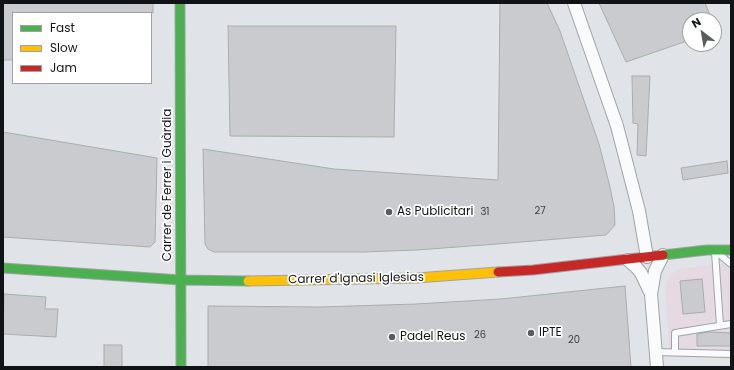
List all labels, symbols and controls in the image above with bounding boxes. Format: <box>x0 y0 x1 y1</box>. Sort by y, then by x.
legend <box>12 12 152 84</box>
north arrow <box>682 12 722 52</box>
text: N <box>689 14 704 32</box>
text: Fast <box>50 19 75 36</box>
text: Slow <box>50 39 78 56</box>
text: Jam <box>50 59 77 76</box>
street label: Carrer de Ferrer i Guàrdia <box>161 109 175 261</box>
place label: As Publicitari <box>397 205 473 219</box>
house number: 27 <box>534 205 546 217</box>
house number: 31 <box>480 206 490 218</box>
marker: As Publicitari <box>384 207 394 217</box>
street label: Carrer d'Ignasi Iglesias <box>288 271 424 287</box>
place label: IPTE <box>539 326 562 340</box>
marker: IPTE <box>526 328 536 338</box>
house number: 26 <box>474 329 486 341</box>
place label: Padel Reus <box>400 330 465 344</box>
marker: Padel Reus <box>387 332 397 342</box>
house number: 20 <box>568 334 580 346</box>

